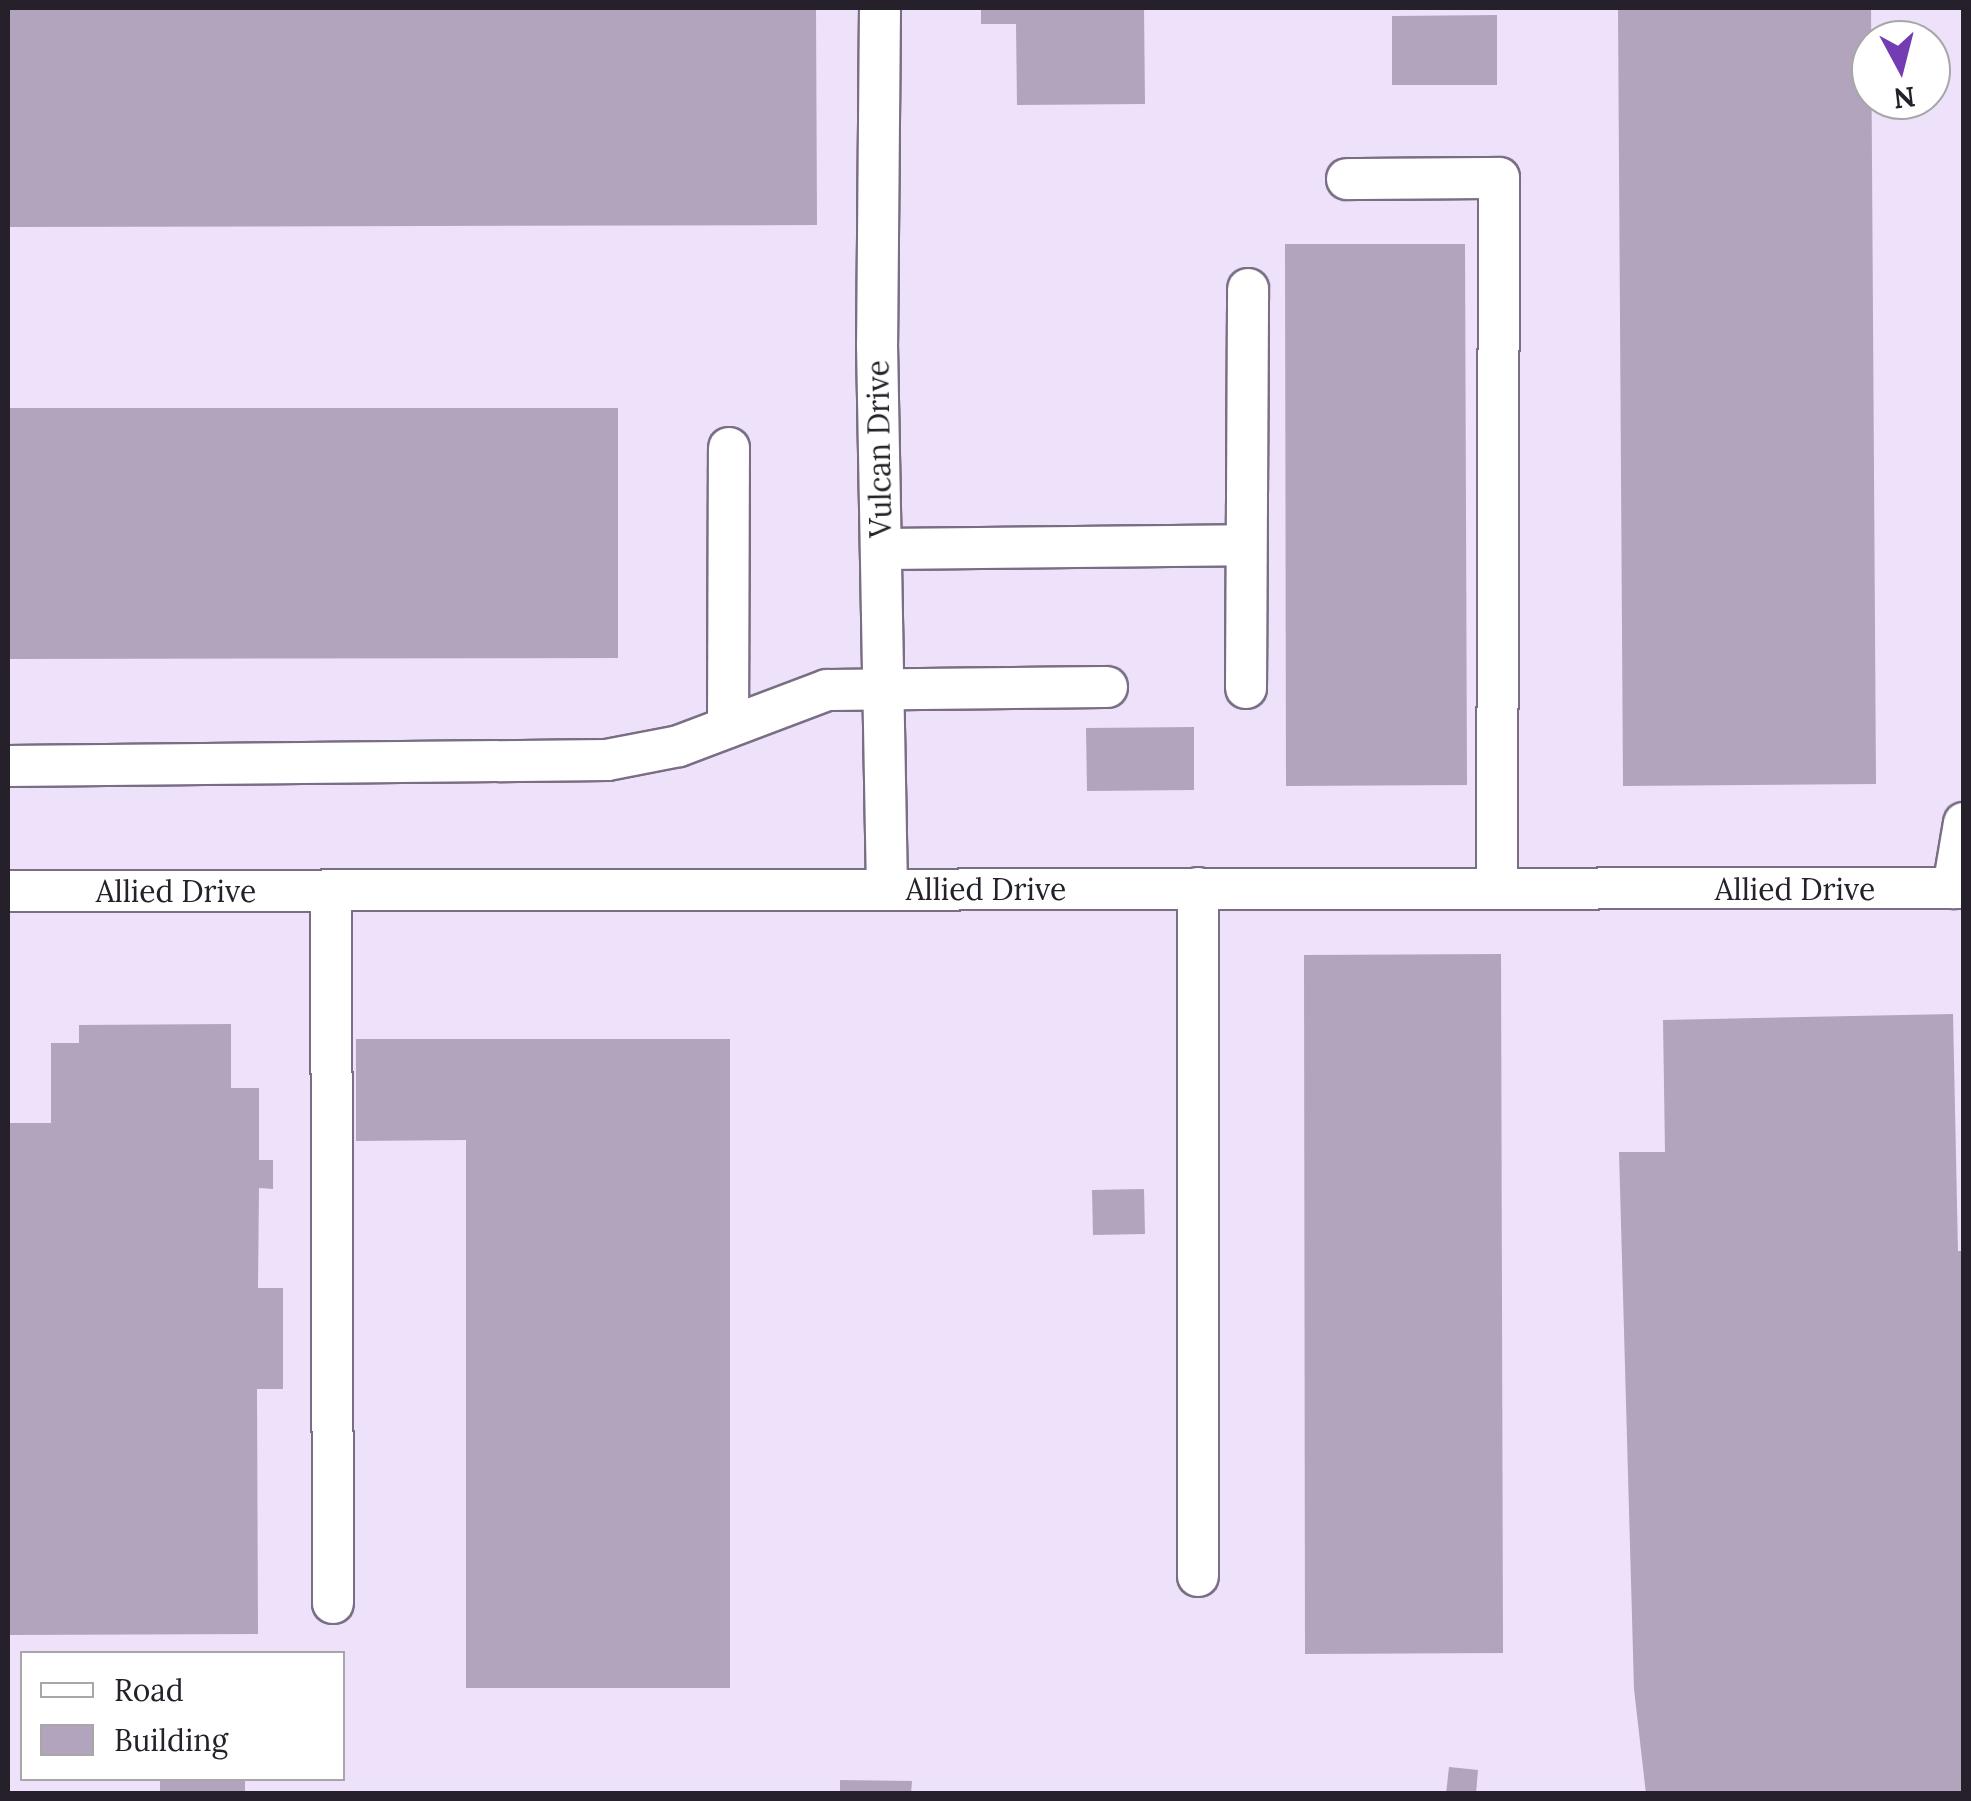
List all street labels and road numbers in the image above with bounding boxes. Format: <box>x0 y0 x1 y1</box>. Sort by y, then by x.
street label: Vulcan Drive <box>859 360 899 538</box>
street label: Allied Drive <box>906 871 1066 907</box>
street label: Allied Drive <box>1715 871 1875 907</box>
street label: Allied Drive <box>96 873 256 909</box>

